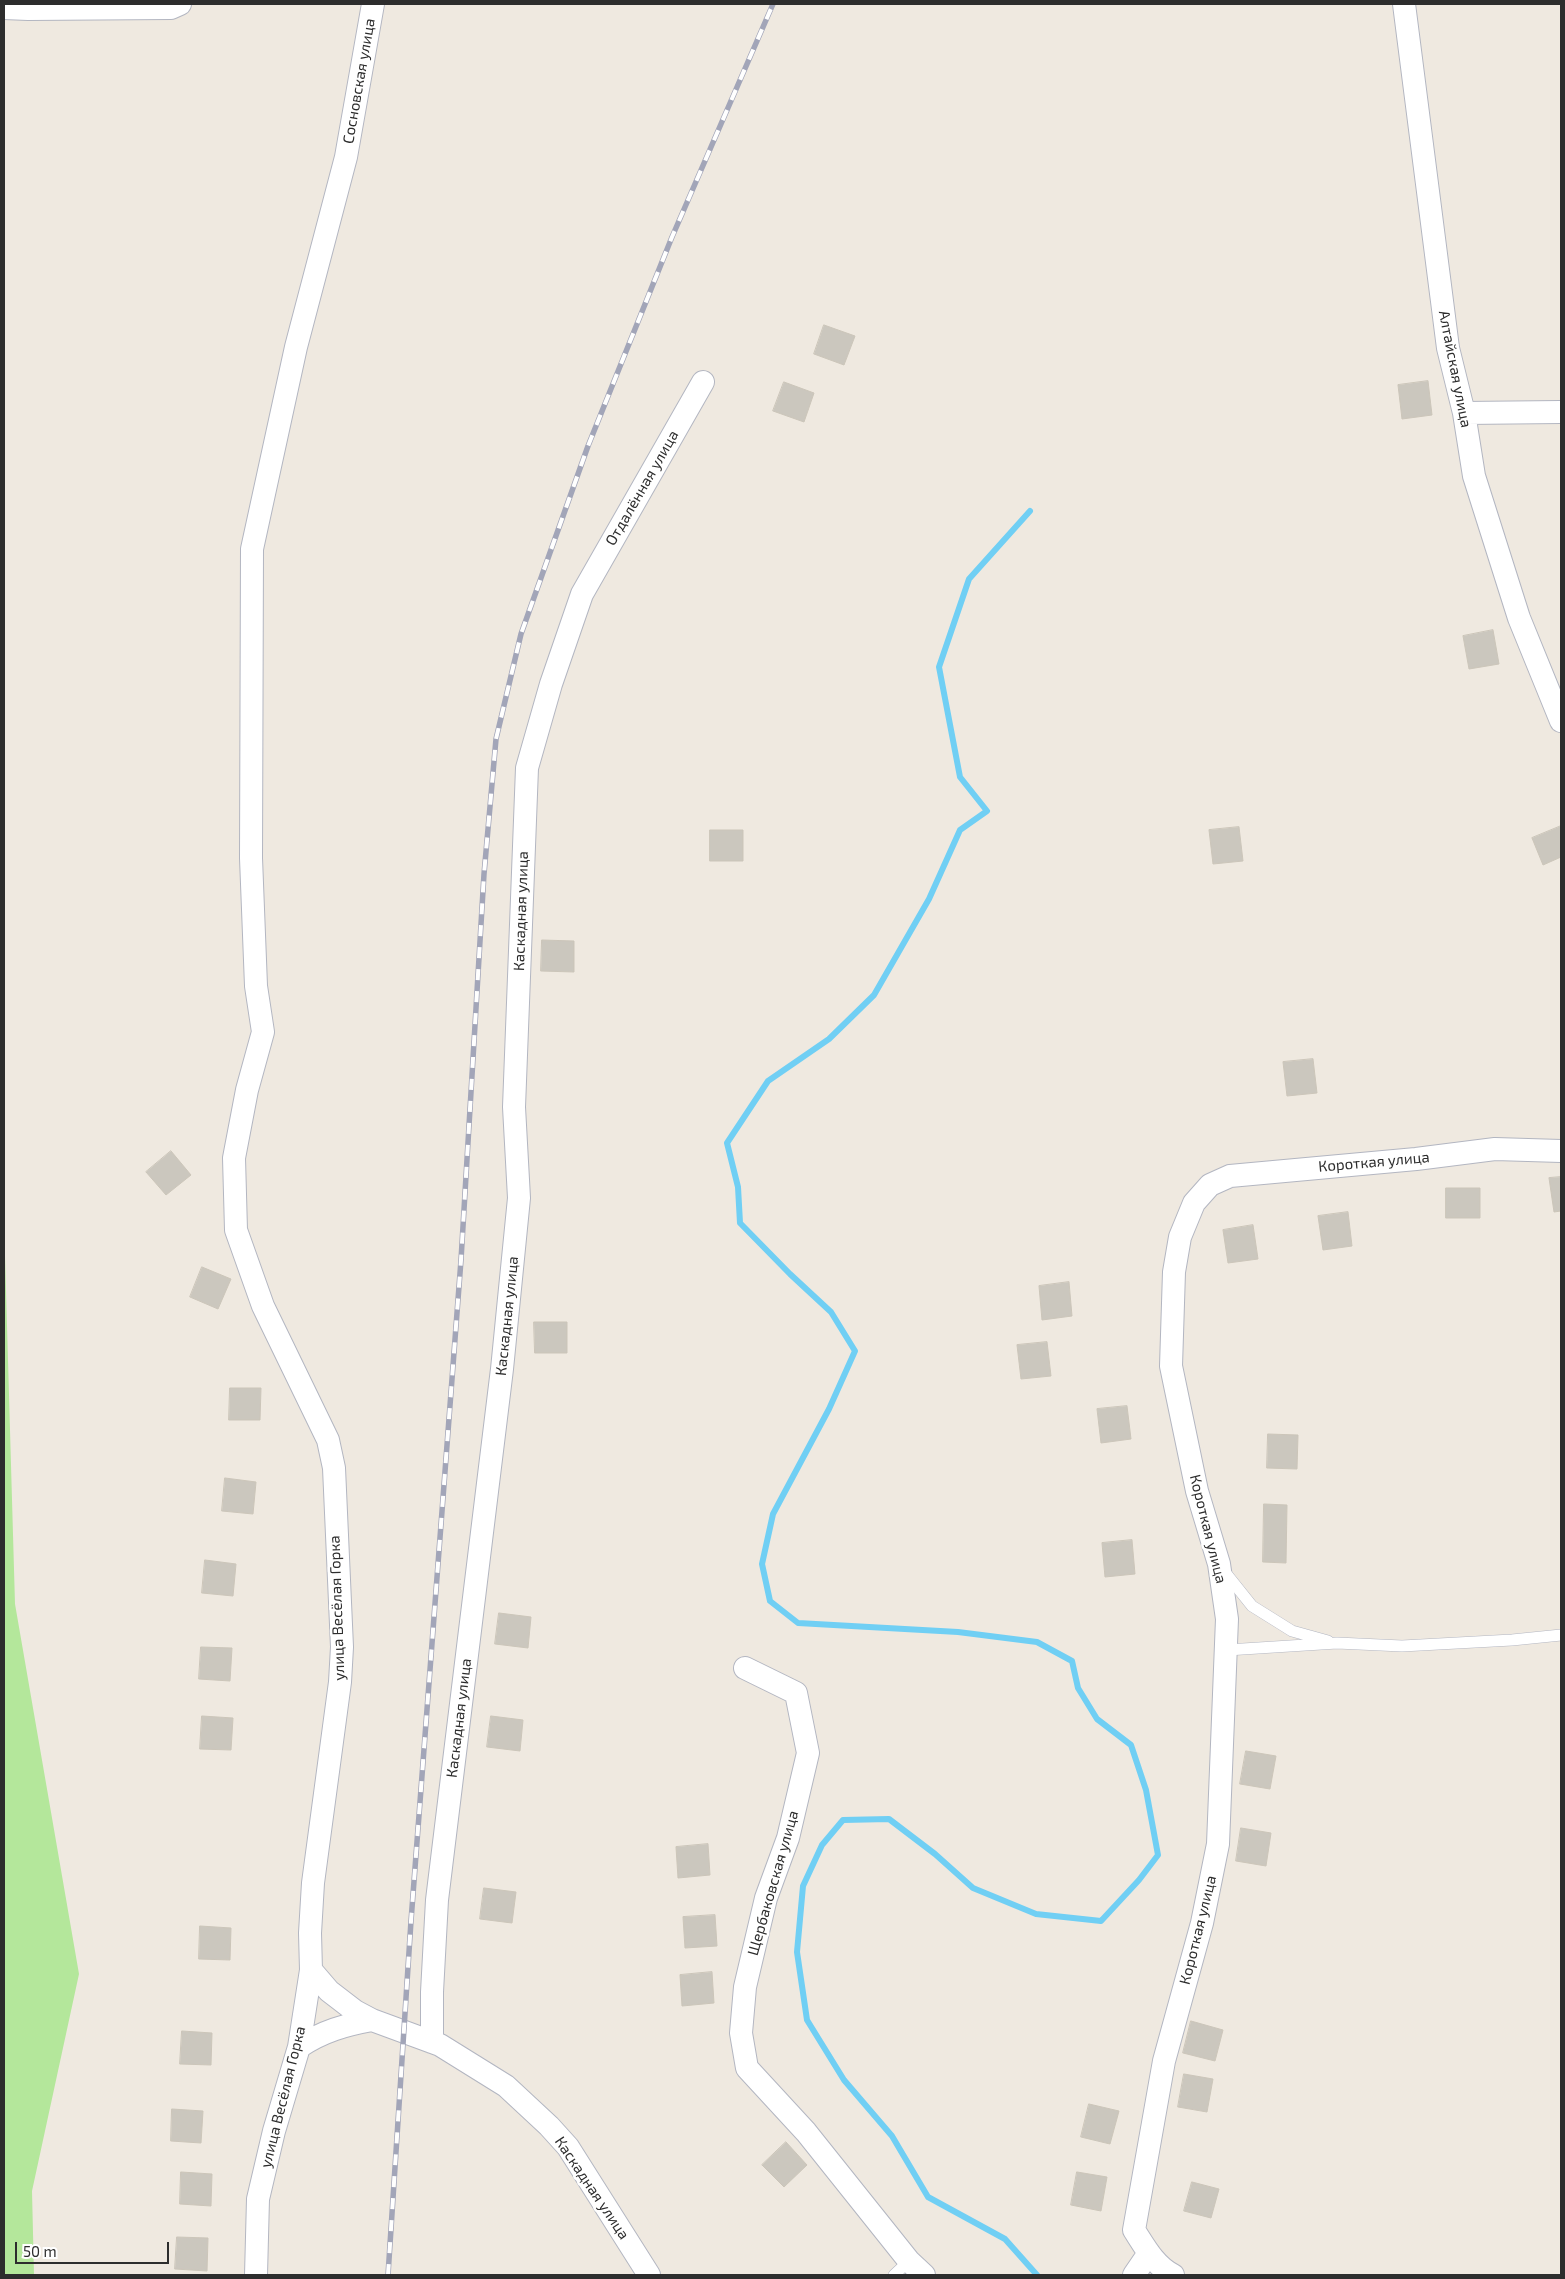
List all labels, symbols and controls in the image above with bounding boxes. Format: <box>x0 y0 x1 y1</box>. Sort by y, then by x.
street label: Сосновская улица <box>339 17 379 145</box>
street label: Алтайская улица <box>1435 309 1475 429</box>
street label: Отдалённая улица <box>602 427 682 549</box>
street label: Каскадная улица <box>510 851 532 971</box>
street label: Короткая улица <box>1318 1148 1430 1176</box>
street label: Каскадная улица <box>492 1255 522 1377</box>
street label: Короткая улица <box>1186 1473 1230 1585</box>
street label: улица Весёлая Горка <box>325 1535 349 1681</box>
street label: Каскадная улица <box>443 1657 475 1779</box>
street label: Щербаковская улица <box>744 1808 802 1958</box>
street label: Короткая улица <box>1176 1874 1220 1986</box>
street label: улица Весёлая Горка <box>257 2024 309 2170</box>
street label: Каскадная улица <box>551 2133 633 2243</box>
scale bar <box>18 2232 171 2264</box>
text: 50 m <box>23 2242 57 2260</box>

